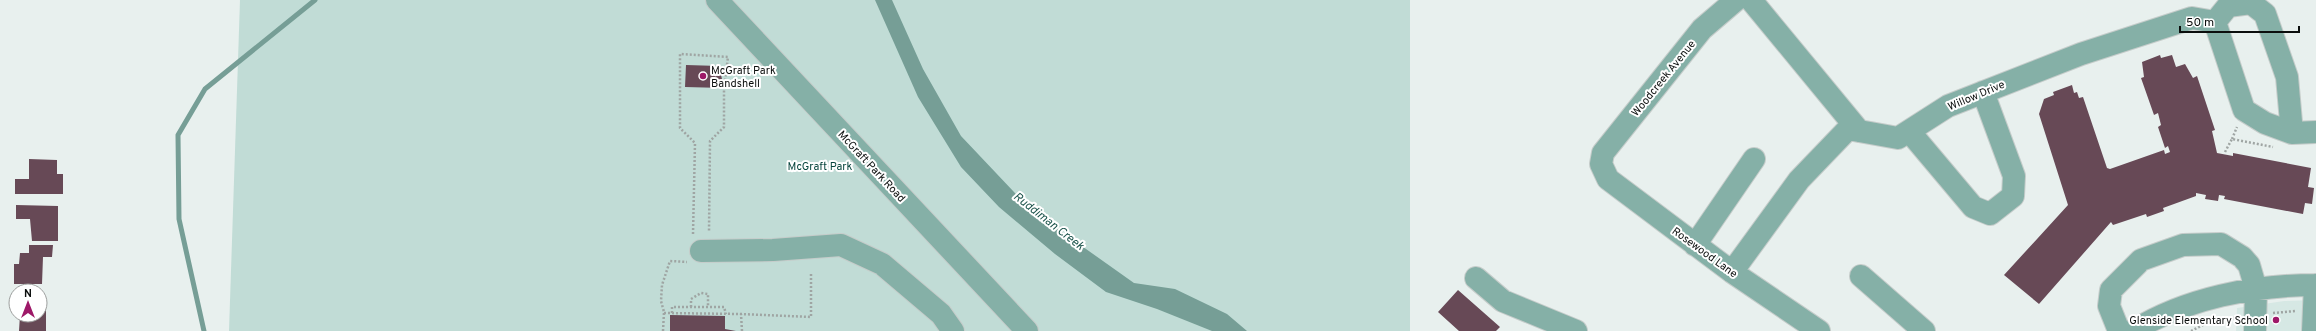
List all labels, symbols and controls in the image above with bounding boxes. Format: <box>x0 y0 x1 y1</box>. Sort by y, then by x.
scale bar <box>2180 8 2299 34</box>
text: 50 m <box>2186 15 2214 31</box>
street label: Woodcreek Avenue <box>1629 38 1699 120</box>
place label: McGraft Park Bandshell <box>711 64 776 91</box>
marker: McGraft Park Bandshell <box>698 71 708 81</box>
street label: Willow Drive <box>1946 78 2007 114</box>
street label: McGraft Park Road <box>834 128 908 205</box>
park label: McGraft Park <box>788 160 853 174</box>
water label: Ruddiman Creek <box>1010 189 1088 255</box>
street label: Rosewood Lane <box>1669 224 1740 281</box>
north arrow <box>8 283 48 323</box>
text: N <box>24 287 32 301</box>
place label: Glenside Elementary School <box>2129 314 2268 328</box>
marker: Glenside Elementary School <box>2271 315 2281 325</box>

